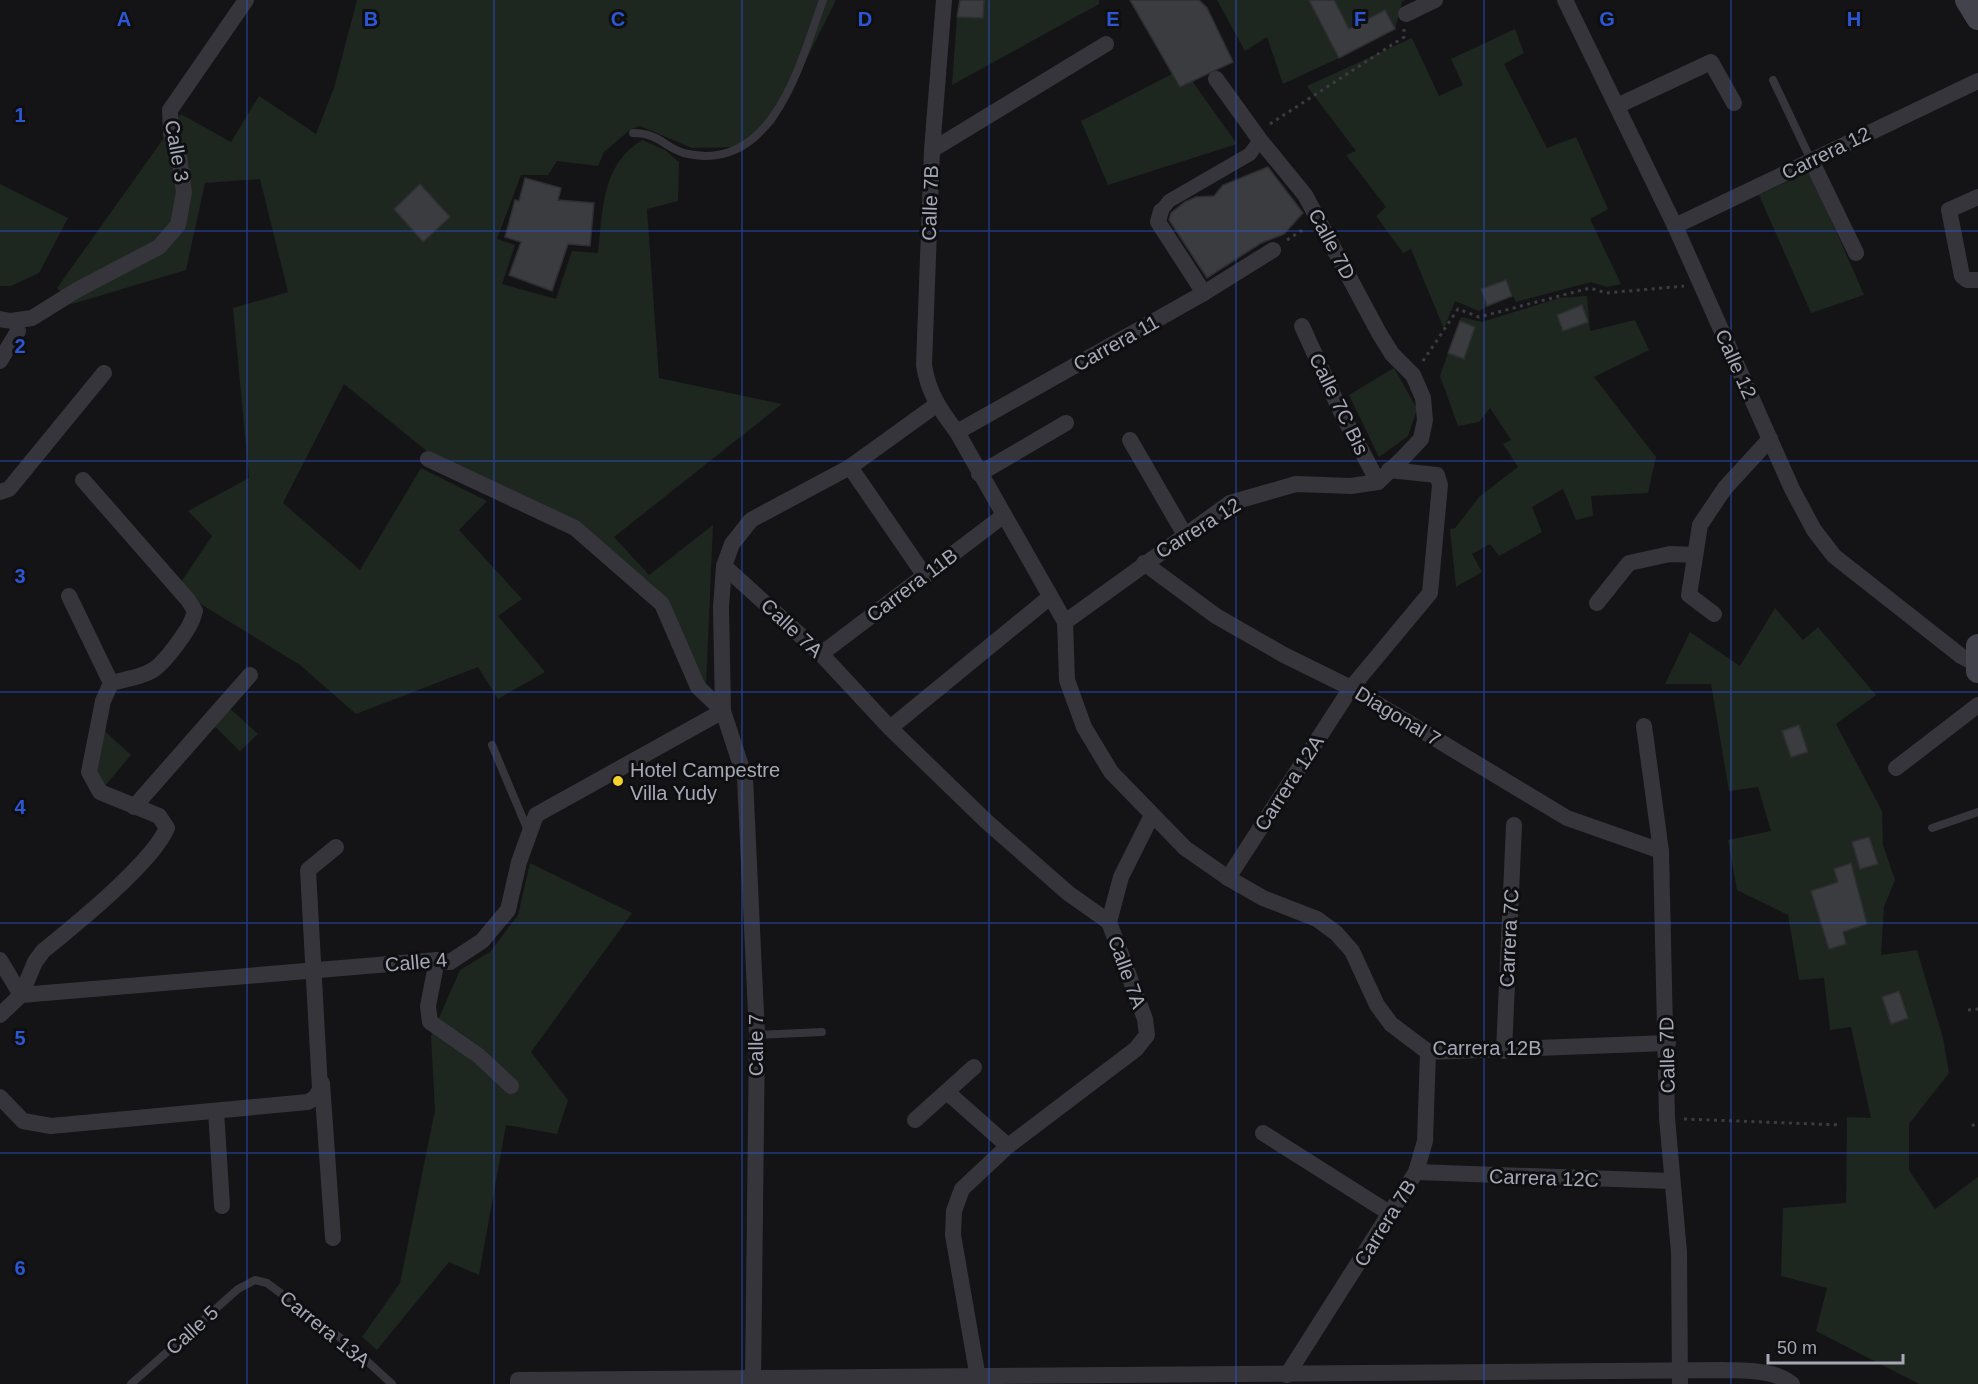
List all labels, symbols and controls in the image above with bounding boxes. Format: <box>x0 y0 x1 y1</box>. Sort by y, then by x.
text: A <box>117 8 131 30</box>
text: B <box>364 8 378 30</box>
text: C <box>611 8 625 30</box>
text: D <box>858 8 872 30</box>
text: E <box>1106 8 1120 30</box>
text: F <box>1354 8 1366 30</box>
text: G <box>1599 8 1615 30</box>
text: H <box>1847 8 1861 30</box>
text: 1 <box>14 104 26 126</box>
street label: Calle 3 <box>161 118 193 184</box>
street label: Carrera 12 <box>1778 122 1874 184</box>
street label: Calle 7B <box>918 165 942 241</box>
street label: Calle 7D <box>1304 205 1360 283</box>
street label: Carrera 11 <box>1070 311 1162 375</box>
street label: Calle 12 <box>1711 326 1761 402</box>
text: 2 <box>14 335 26 357</box>
street label: Calle 7C Bis <box>1305 350 1373 458</box>
street label: Carrera 12 <box>1152 493 1244 563</box>
street label: Carrera 11B <box>862 544 962 626</box>
text: 3 <box>14 565 26 587</box>
street label: Calle 7A <box>757 594 828 662</box>
street label: Diagonal 7 <box>1351 682 1445 750</box>
street label: Carrera 12A <box>1250 731 1328 835</box>
place label: Hotel Campestre Villa Yudy <box>630 759 780 804</box>
marker: Hotel Campestre Villa Yudy <box>611 774 625 788</box>
text: 4 <box>14 796 26 818</box>
street label: Carrera 7C <box>1495 888 1523 988</box>
street label: Calle 7A <box>1104 933 1150 1012</box>
street label: Calle 4 <box>384 948 448 976</box>
street label: Calle 7 <box>745 1014 767 1076</box>
street label: Calle 7D <box>1655 1016 1679 1094</box>
text: 5 <box>14 1027 26 1049</box>
street label: Carrera 12B <box>1433 1037 1541 1059</box>
street label: Carrera 12C <box>1489 1165 1599 1191</box>
street label: Carrera 7B <box>1350 1176 1420 1270</box>
text: 6 <box>14 1257 26 1279</box>
street label: Carrera 13A <box>276 1286 375 1372</box>
street label: Calle 5 <box>162 1301 222 1359</box>
scale bar <box>1768 1327 1903 1365</box>
text: 50 m <box>1777 1338 1817 1358</box>

